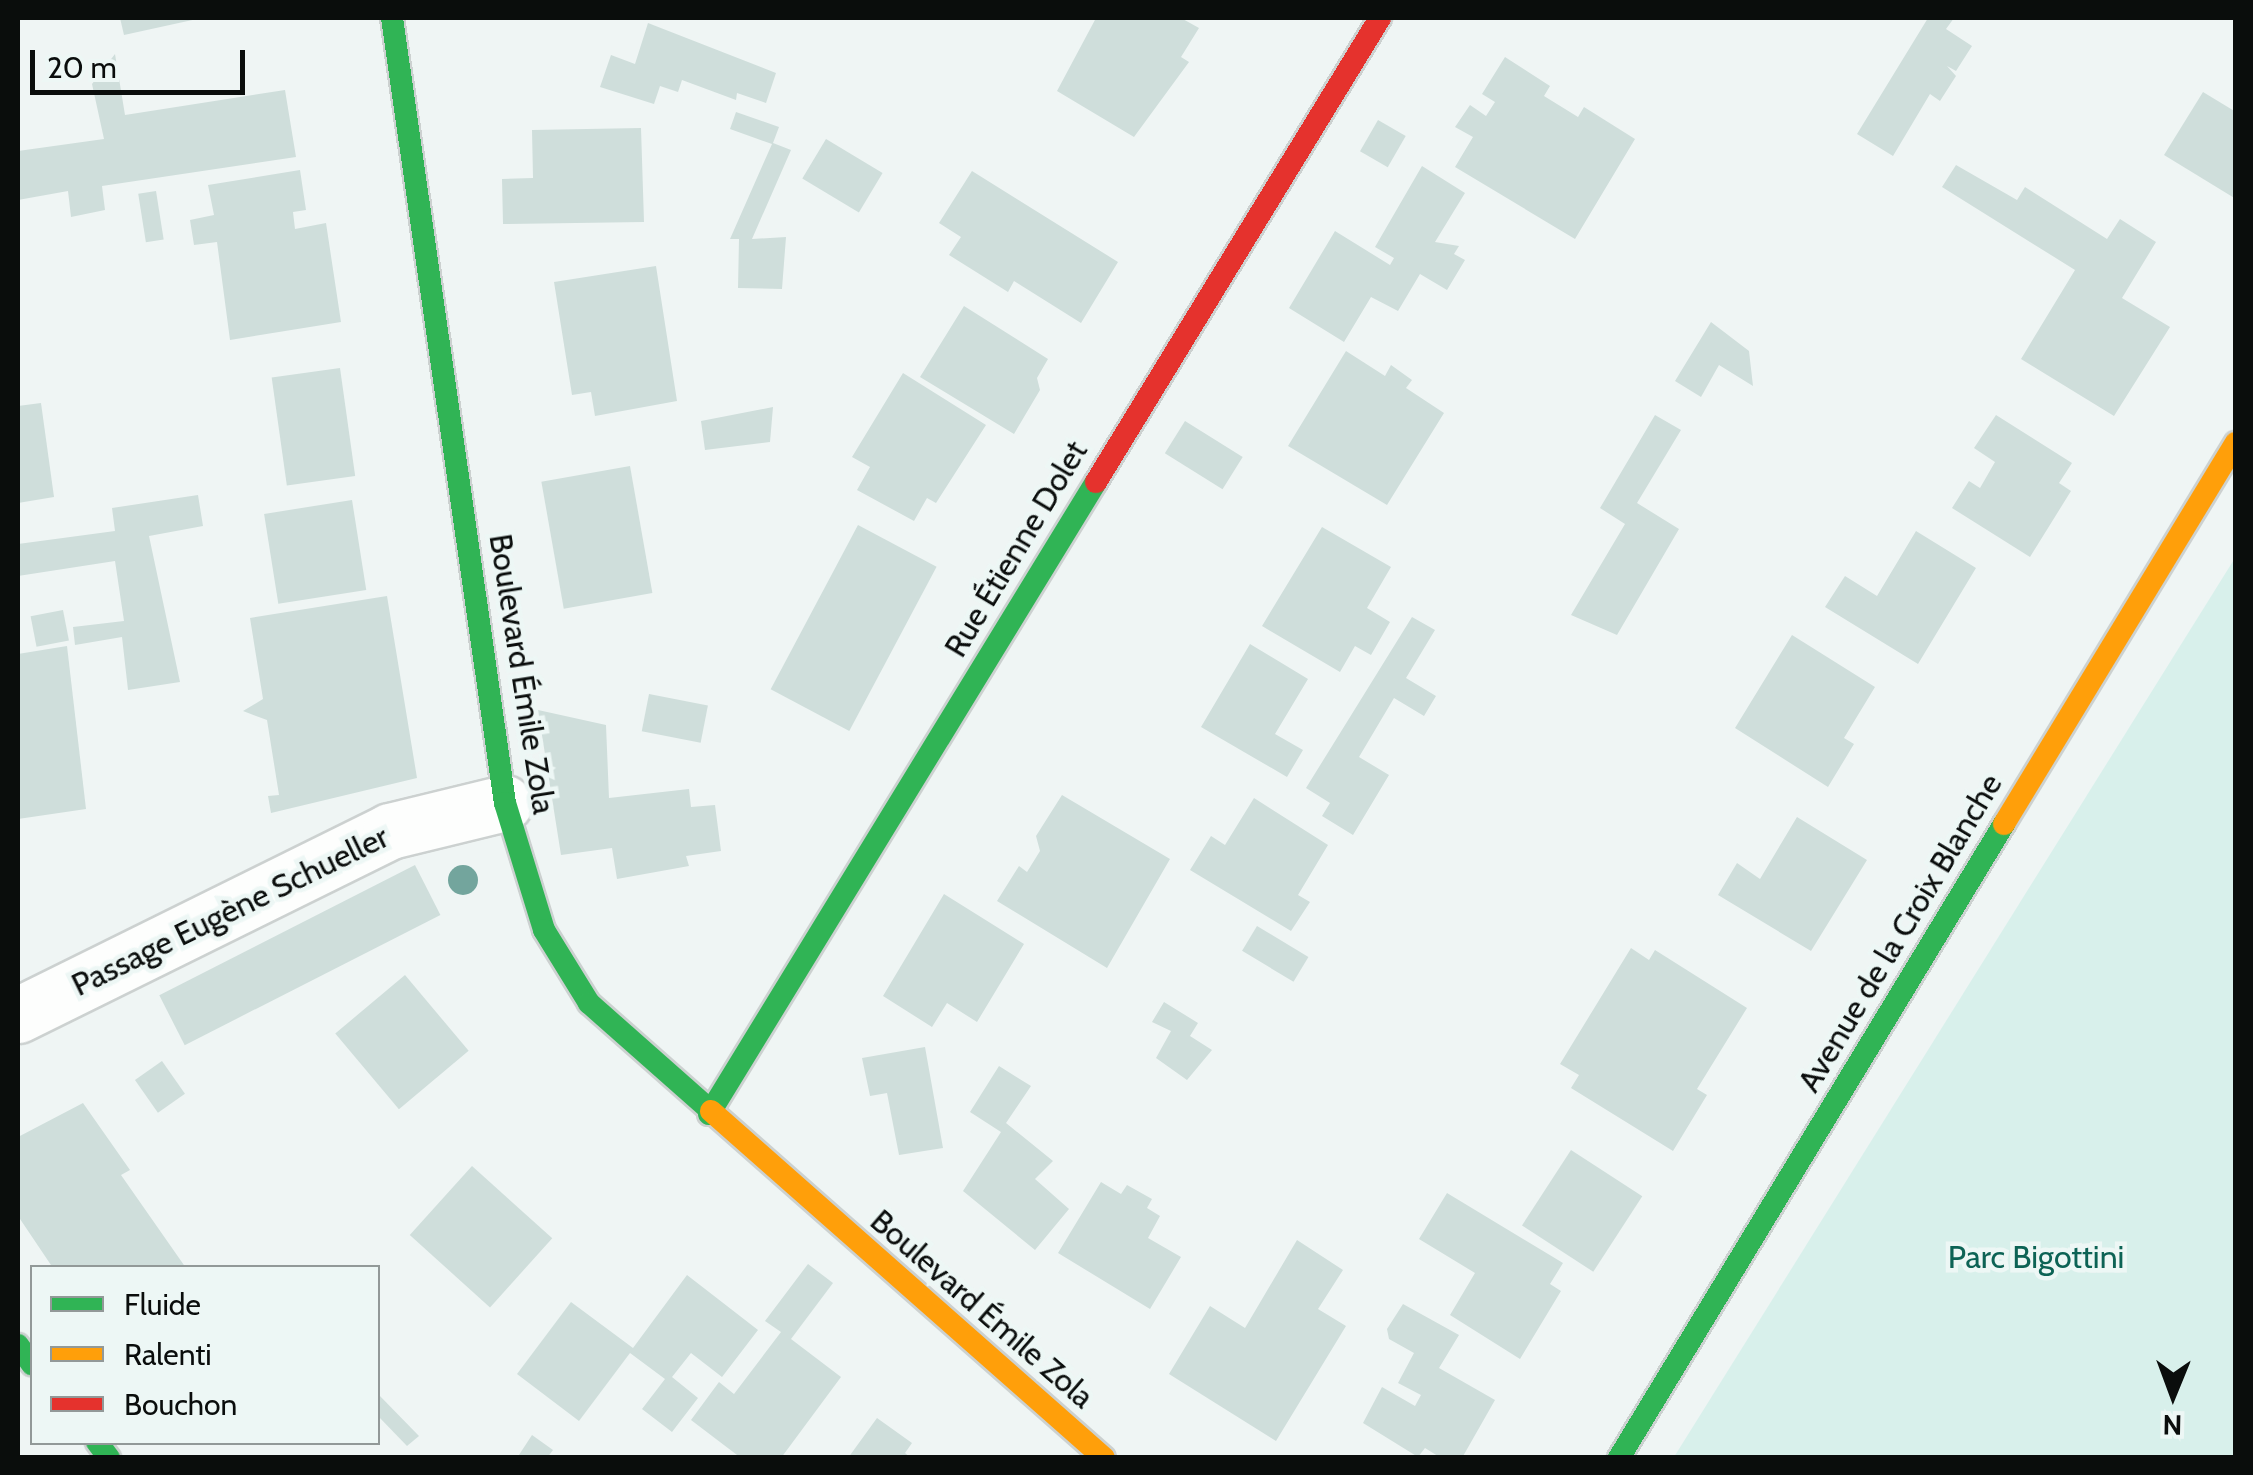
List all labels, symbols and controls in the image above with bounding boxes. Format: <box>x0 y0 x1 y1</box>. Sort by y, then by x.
scale bar <box>35 30 250 92</box>
text: 20 m <box>47 49 117 86</box>
street label: Rue Étienne Dolet <box>936 434 1096 664</box>
street label: Boulevard Émile Zola <box>481 531 563 817</box>
street label: Avenue de la Croix Blanche <box>1790 767 2010 1099</box>
street label: Passage Eugène Schueller <box>65 818 395 1004</box>
street label: Boulevard Émile Zola <box>863 1202 1101 1416</box>
park label: Parc Bigottini <box>1948 1238 2124 1276</box>
legend <box>30 1265 380 1445</box>
text: Fluide <box>124 1286 201 1323</box>
text: Ralenti <box>124 1336 212 1373</box>
north arrow <box>2123 1345 2223 1445</box>
text: Bouchon <box>124 1386 237 1423</box>
text: N <box>2162 1408 2183 1442</box>

